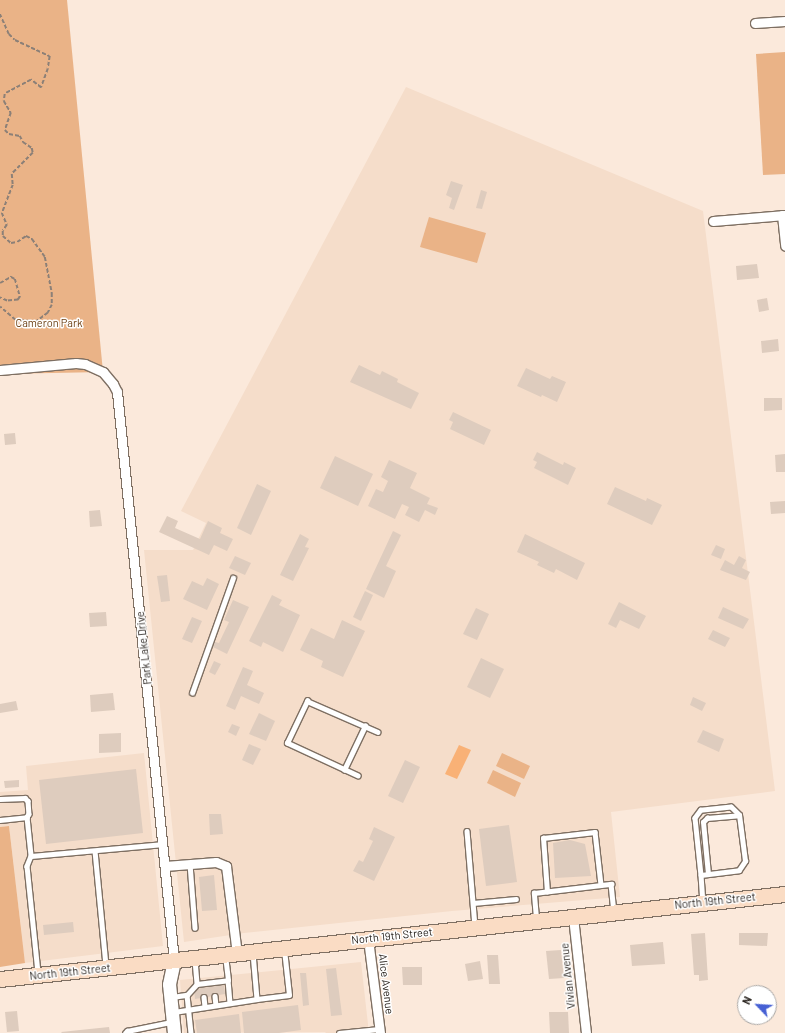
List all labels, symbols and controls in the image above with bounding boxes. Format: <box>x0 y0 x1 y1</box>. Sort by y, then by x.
park label: Cameron Park <box>16 316 82 330</box>
street label: Park Lake Drive <box>134 611 154 685</box>
street label: North 19th Street <box>674 890 756 912</box>
street label: North 19th Street <box>351 925 433 947</box>
street label: Vivian Avenue <box>558 942 578 1010</box>
street label: Alice Avenue <box>376 953 396 1015</box>
street label: North 19th Street <box>29 961 111 983</box>
north arrow <box>737 985 777 1025</box>
text: N <box>739 994 754 1006</box>

